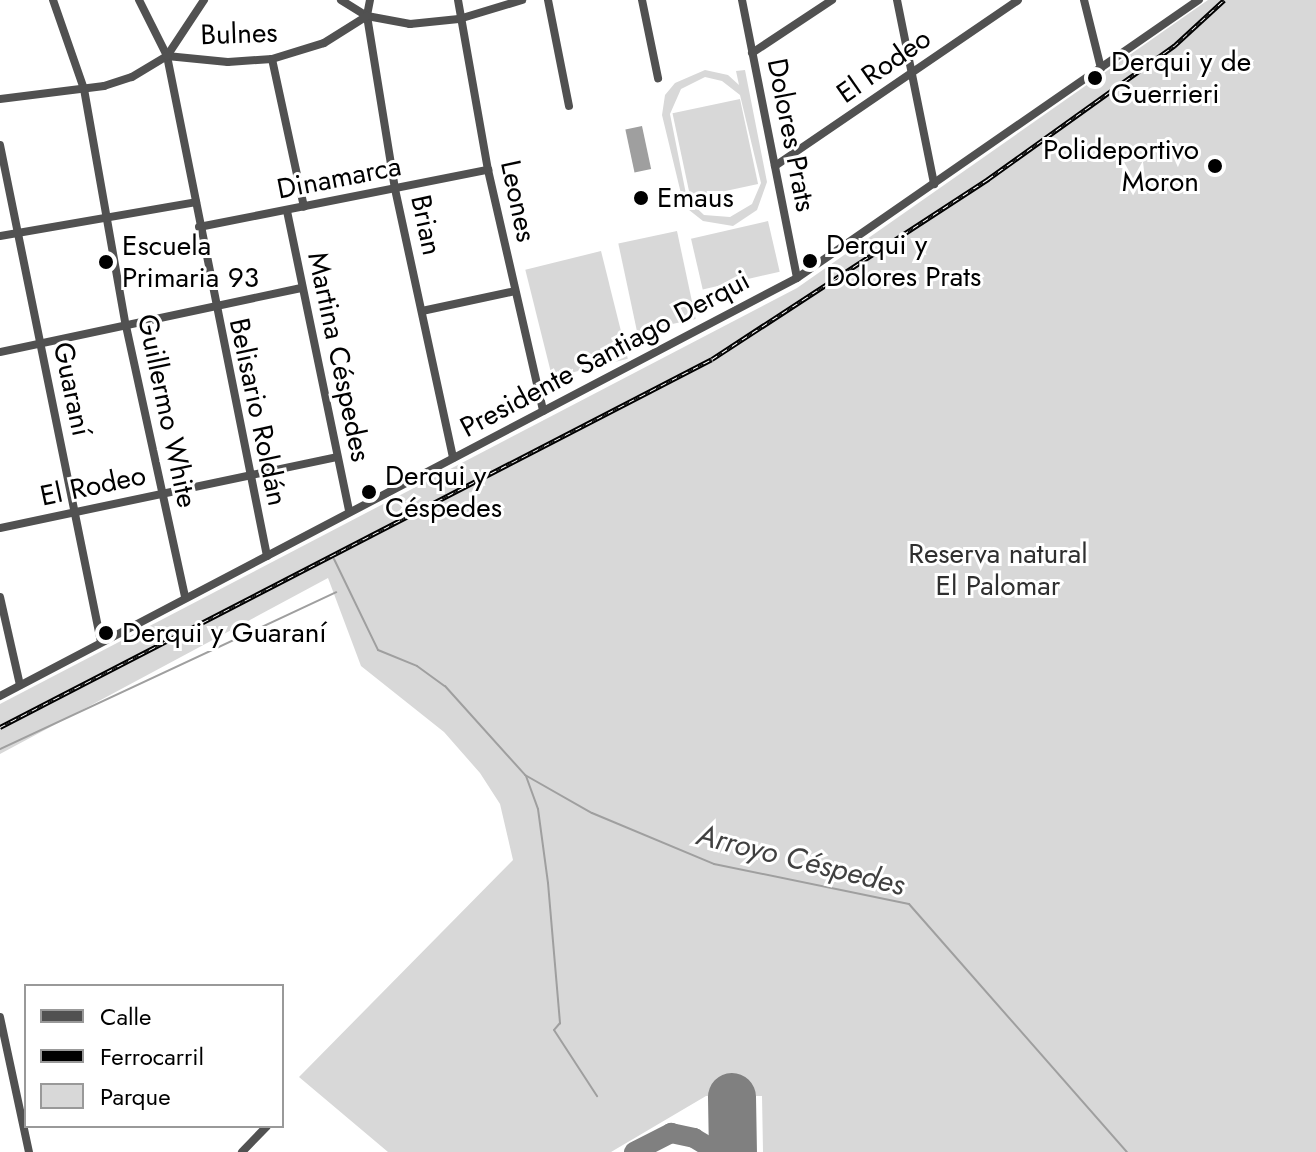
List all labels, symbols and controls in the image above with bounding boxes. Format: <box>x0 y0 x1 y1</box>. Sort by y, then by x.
street label: Bulnes <box>200 16 278 52</box>
street label: El Rodeo <box>831 22 937 110</box>
place label: Derqui y de Guerrieri <box>1111 45 1251 111</box>
street label: Dolores Prats <box>760 56 822 214</box>
marker: Derqui y de Guerrieri <box>1086 69 1104 87</box>
place label: Polideportivo Moron <box>1043 133 1199 199</box>
street label: Dinamarca <box>274 150 404 206</box>
street label: Leones <box>493 157 543 245</box>
marker: Polideportivo Moron <box>1206 157 1224 175</box>
place label: Emaus <box>657 181 734 215</box>
marker: Emaus <box>632 189 650 207</box>
street label: Brian <box>403 192 449 258</box>
place label: Derqui y Dolores Prats <box>826 228 981 294</box>
place label: Escuela Primaria 93 <box>122 229 259 295</box>
street label: Martina Céspedes <box>300 249 378 465</box>
marker: Derqui y Dolores Prats <box>801 252 819 270</box>
marker: Escuela Primaria 93 <box>97 253 115 271</box>
street label: Presidente Santiago Derqui <box>455 263 755 445</box>
street label: Guillermo White <box>130 311 204 511</box>
street label: Belisario Roldán <box>222 315 294 509</box>
street label: Guaraní <box>46 339 98 439</box>
street label: El Rodeo <box>37 458 149 514</box>
place label: Derqui y Céspedes <box>385 459 502 525</box>
marker: Derqui y Céspedes <box>360 483 378 501</box>
park label: Reserva natural El Palomar <box>908 537 1088 603</box>
place label: Derqui y Guaraní <box>122 616 327 650</box>
marker: Derqui y Guaraní <box>97 624 115 642</box>
water label: Arroyo Céspedes <box>693 817 909 903</box>
legend <box>24 984 284 1128</box>
text: Calle <box>100 999 151 1034</box>
text: Ferrocarril <box>100 1039 204 1074</box>
text: Parque <box>100 1079 171 1114</box>

